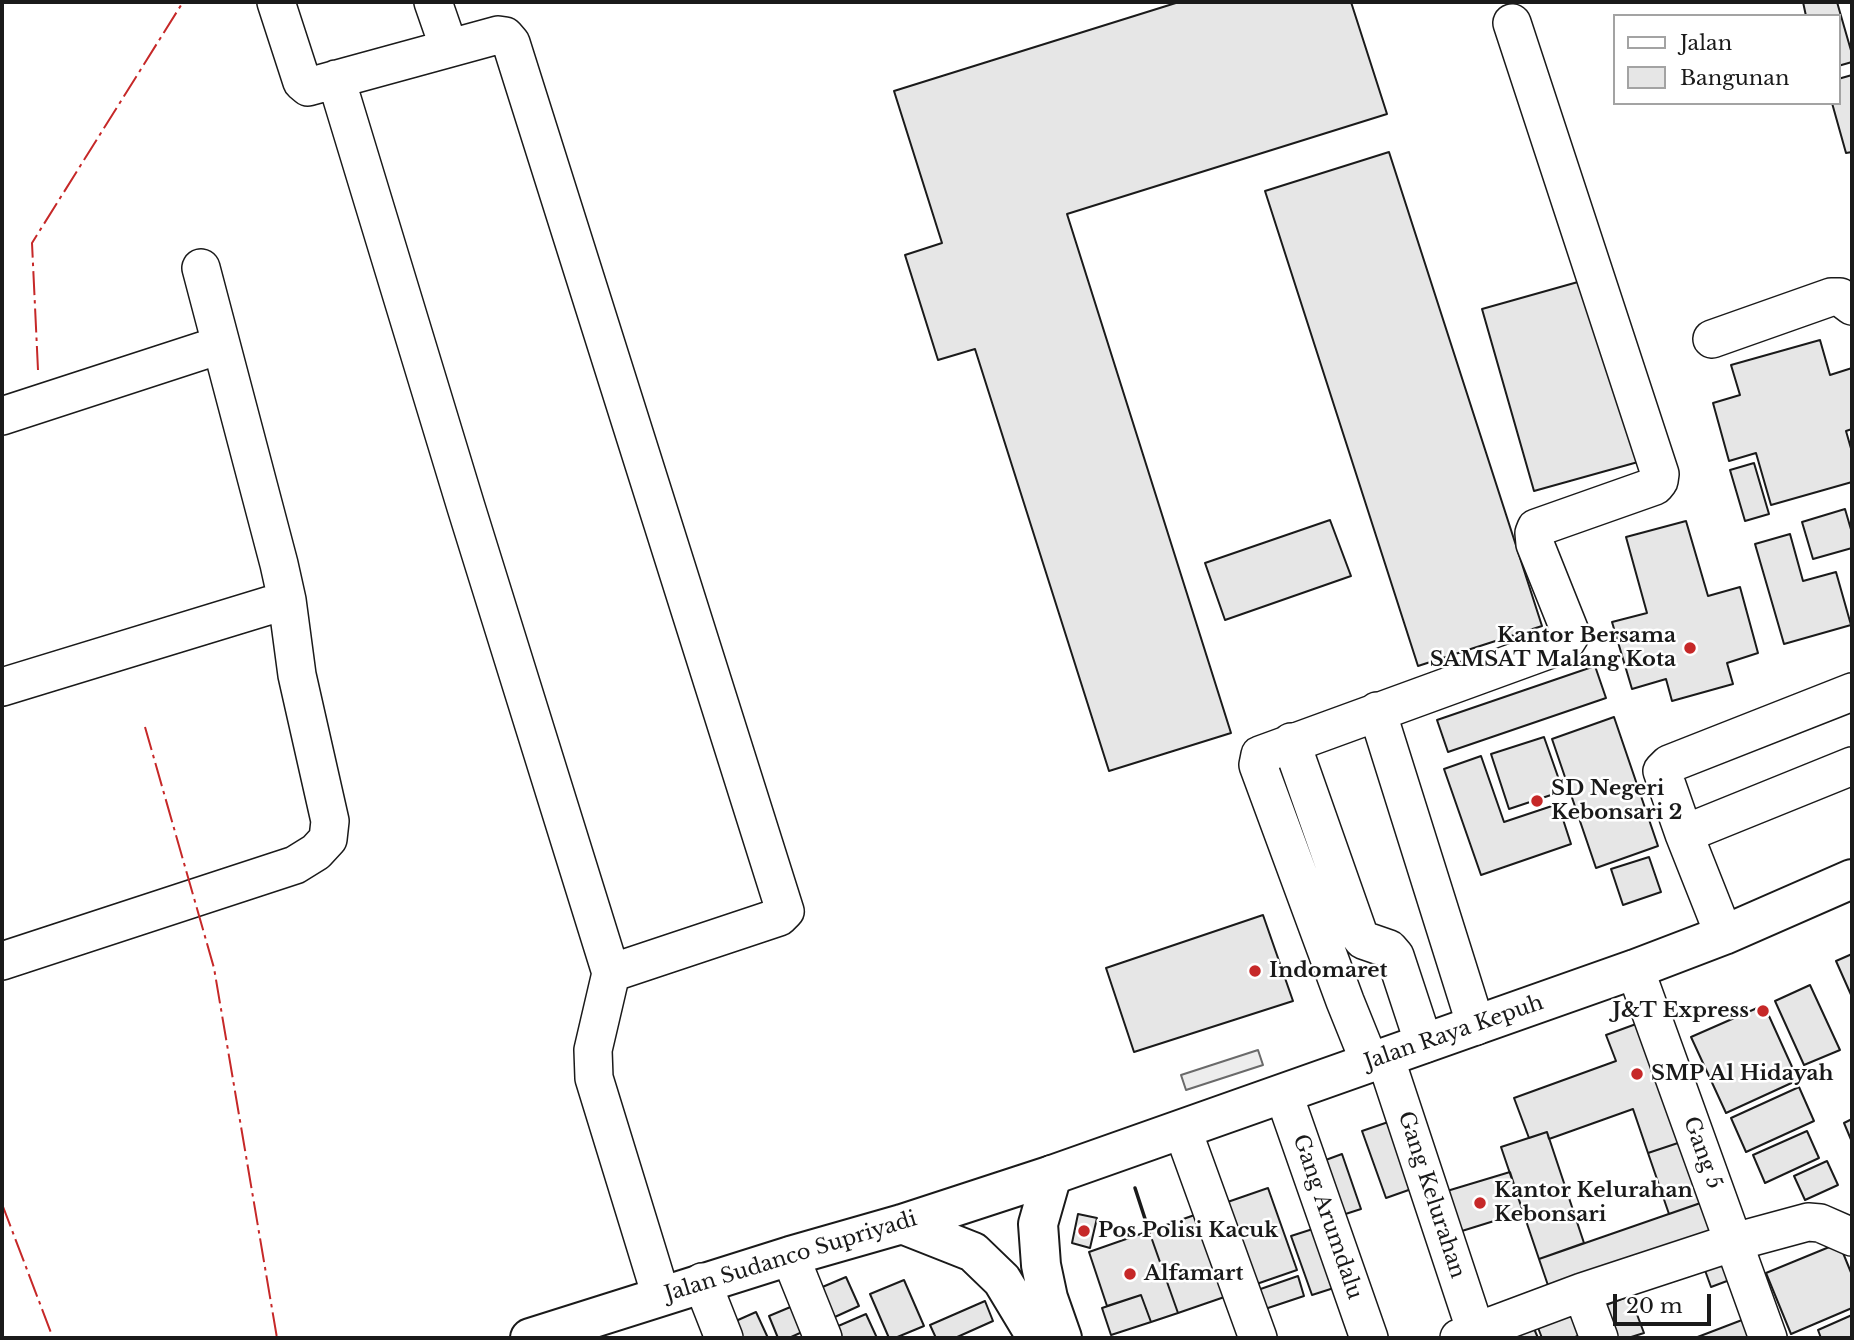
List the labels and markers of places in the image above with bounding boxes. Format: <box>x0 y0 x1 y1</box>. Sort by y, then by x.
place label: Kantor Bersama SAMSAT Malang Kota <box>1430 623 1676 673</box>
marker: Kantor Bersama SAMSAT Malang Kota <box>1682 640 1698 656</box>
place label: SD Negeri Kebonsari 2 <box>1551 776 1683 826</box>
marker: SD Negeri Kebonsari 2 <box>1529 793 1545 809</box>
place label: Indomaret <box>1269 958 1388 984</box>
marker: Indomaret <box>1247 963 1263 979</box>
place label: J&T Express <box>1613 998 1749 1024</box>
marker: J&T Express <box>1755 1003 1771 1019</box>
place label: SMP Al Hidayah <box>1651 1061 1834 1087</box>
marker: SMP Al Hidayah <box>1629 1066 1645 1082</box>
place label: Kantor Kelurahan Kebonsari <box>1494 1178 1693 1228</box>
marker: Kantor Kelurahan Kebonsari <box>1472 1195 1488 1211</box>
place label: Pos Polisi Kacuk <box>1098 1218 1278 1244</box>
marker: Pos Polisi Kacuk <box>1076 1223 1092 1239</box>
place label: Alfamart <box>1144 1261 1244 1287</box>
marker: Alfamart <box>1122 1266 1138 1282</box>

